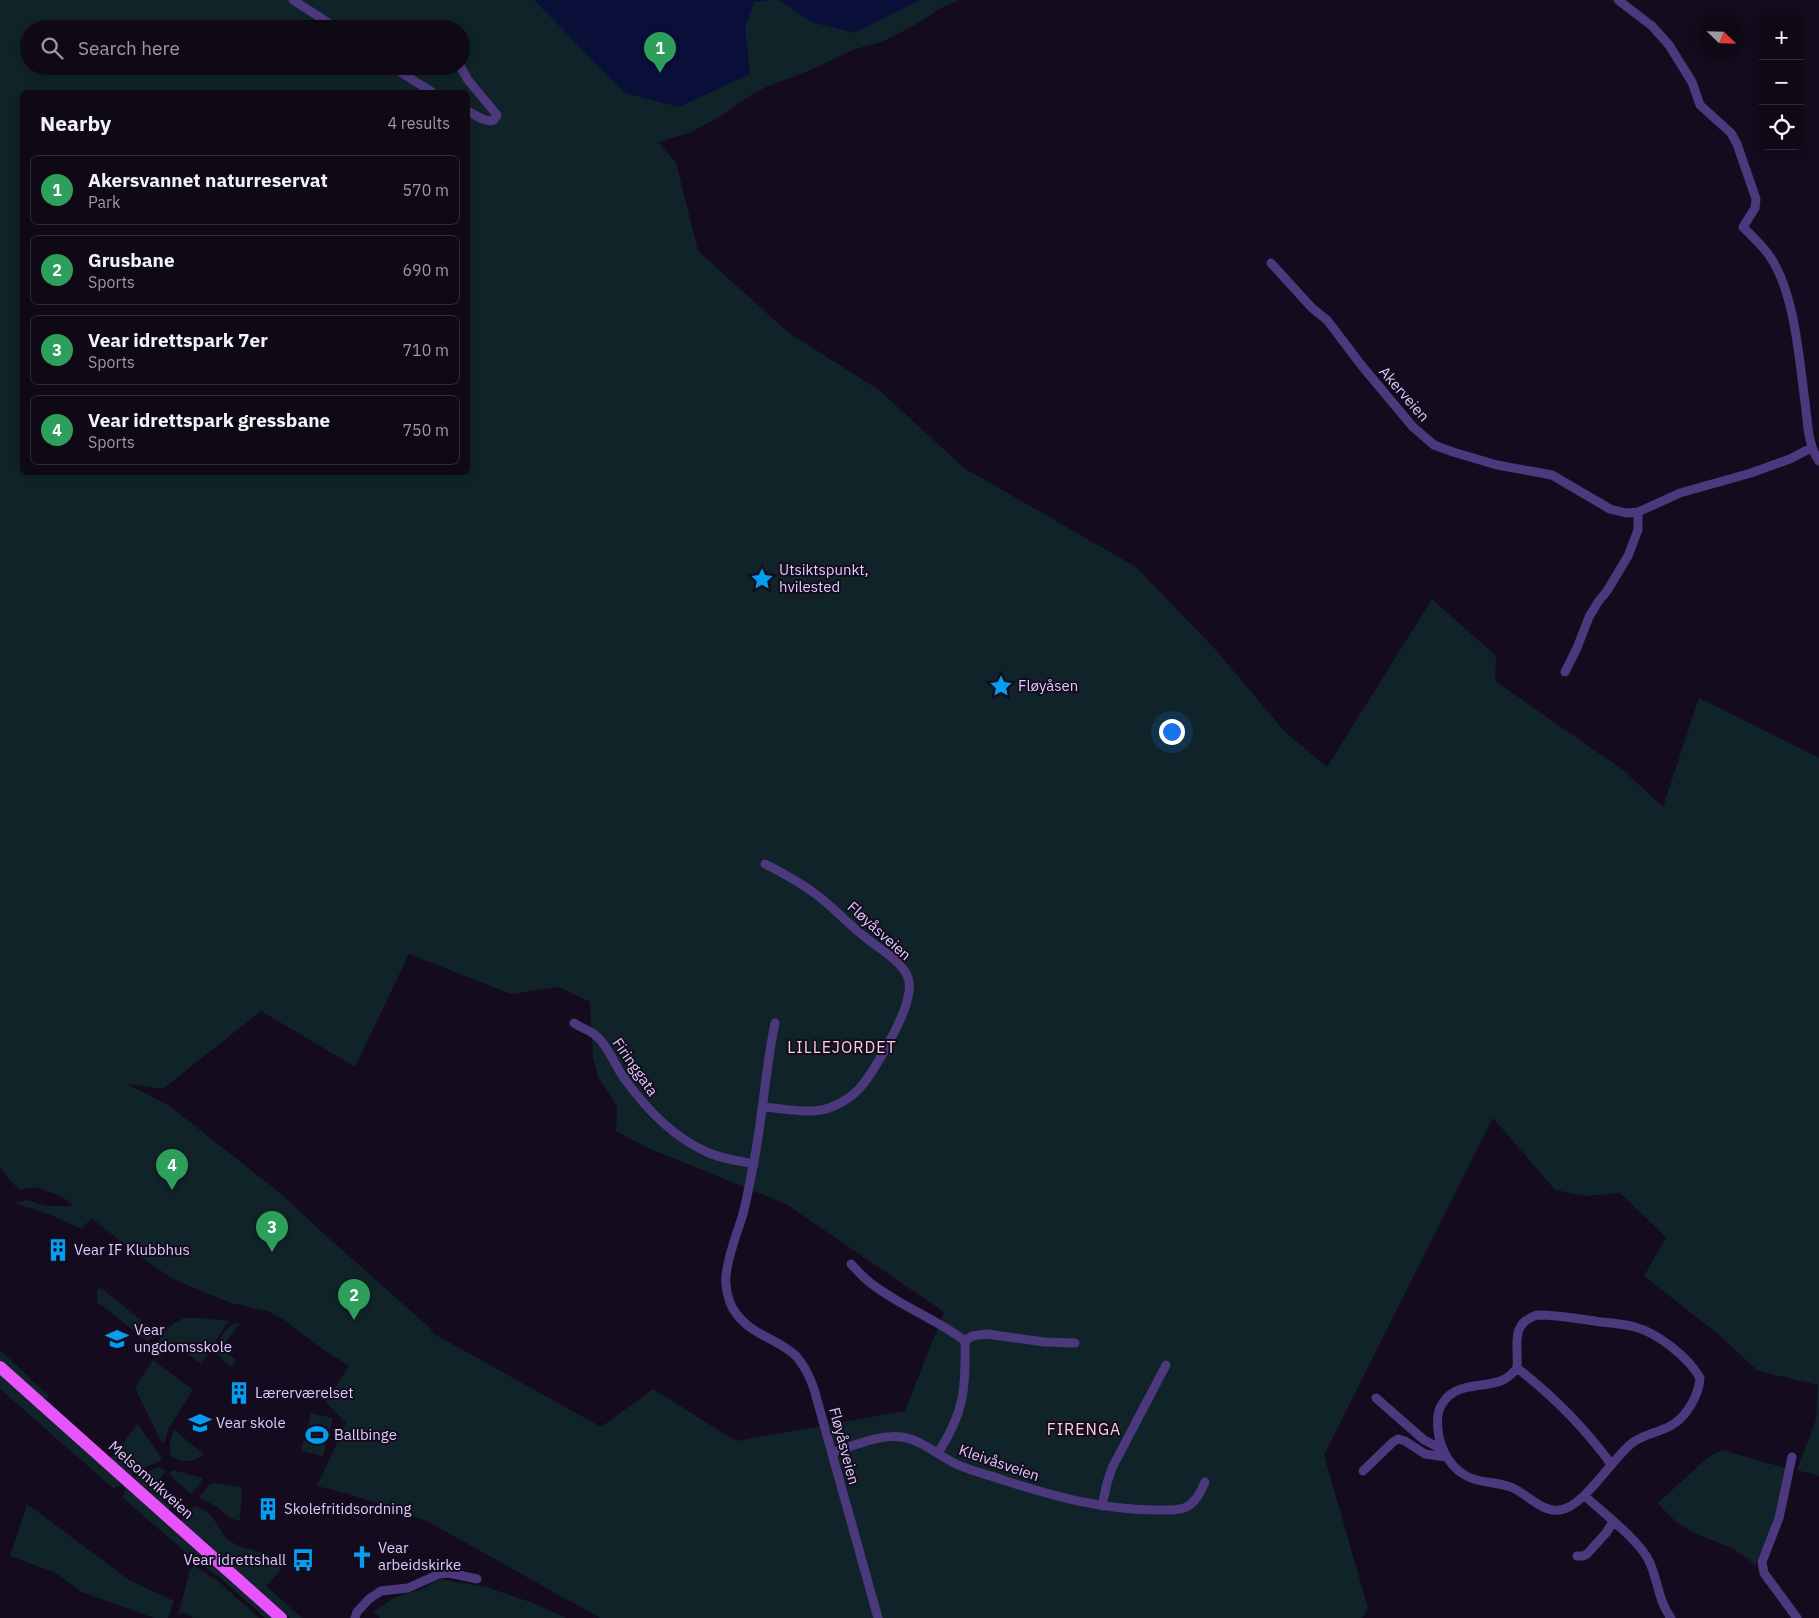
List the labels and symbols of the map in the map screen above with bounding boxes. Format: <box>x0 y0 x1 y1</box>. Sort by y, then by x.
north arrow <box>1699 15 1744 60</box>
pin: 1 <box>644 32 676 73</box>
street label: Akerveien <box>1375 362 1434 425</box>
place label: Utsiktspunkt, hvilested <box>779 560 869 596</box>
place icon: Utsiktspunkt, hvilested <box>749 566 775 592</box>
place icon: Fløyåsen <box>988 673 1014 699</box>
place label: Fløyåsen <box>1018 676 1078 695</box>
your location <box>1159 719 1185 745</box>
street label: Fløyåsveien <box>844 897 915 964</box>
street label: Firinggata <box>608 1034 662 1100</box>
district label: LILLEJORDET <box>787 1037 897 1057</box>
pin: 4 <box>156 1149 188 1190</box>
pin: 3 <box>256 1211 288 1252</box>
building icon: Vear IF Klubbhus <box>45 1237 71 1263</box>
place label: Vear IF Klubbhus <box>74 1240 190 1259</box>
pin: 2 <box>338 1279 370 1320</box>
place label: Vear ungdomsskole <box>134 1320 232 1356</box>
school or university icon: Vear ungdomsskole <box>104 1326 130 1352</box>
building icon: Lærerværelset <box>226 1380 252 1406</box>
place label: Lærerværelset <box>255 1383 354 1402</box>
street label: Fløyåsveien <box>825 1405 864 1487</box>
school or university icon: Vear skole <box>187 1410 213 1436</box>
place label: Vear skole <box>216 1413 286 1432</box>
district label: FIRENGA <box>1047 1419 1121 1439</box>
sports icon: Ballbinge <box>304 1422 330 1448</box>
place label: Ballbinge <box>334 1425 397 1444</box>
street label: Melsomvikveien <box>105 1436 198 1523</box>
street label: Kleivåsveien <box>956 1440 1042 1485</box>
building icon: Skolefritidsordning <box>255 1496 281 1522</box>
place label: Skolefritidsordning <box>284 1499 412 1518</box>
place label: Vear arbeidskirke <box>378 1538 461 1574</box>
church icon: Vear arbeidskirke <box>349 1544 375 1570</box>
bus stop icon: Vear idrettshall <box>290 1547 316 1573</box>
place label: Vear idrettshall <box>184 1550 286 1569</box>

